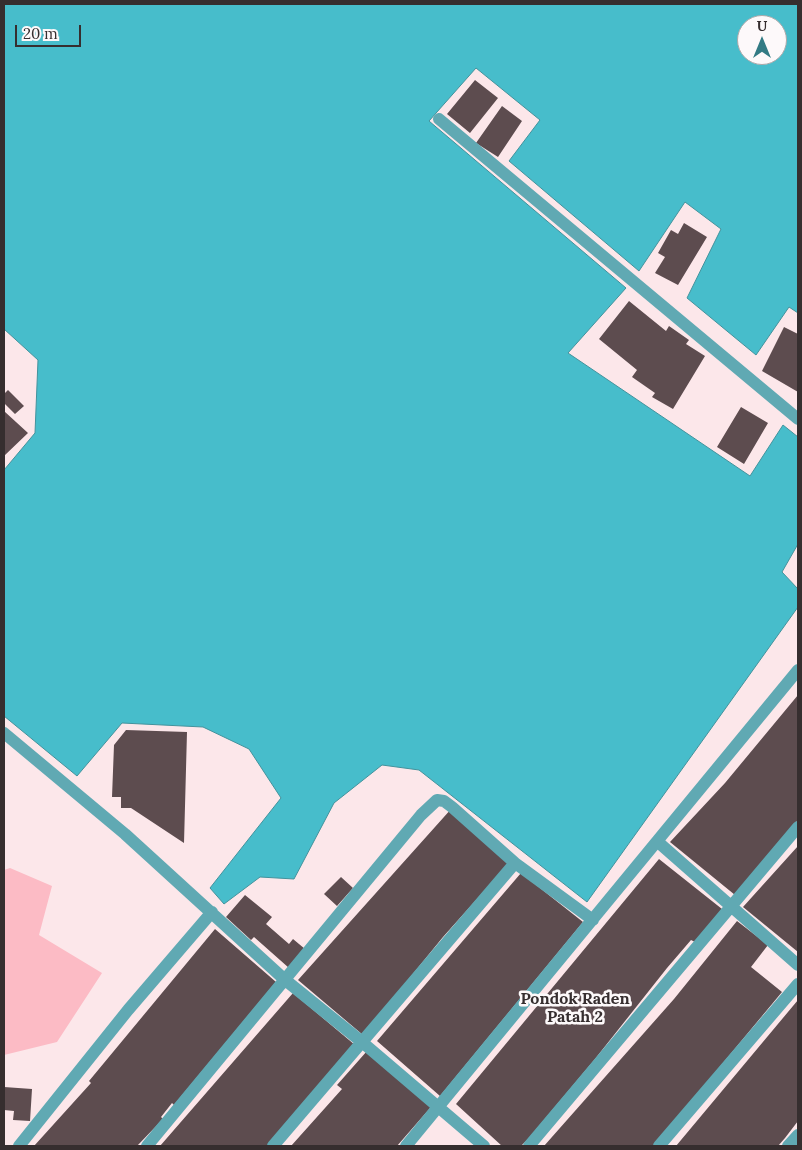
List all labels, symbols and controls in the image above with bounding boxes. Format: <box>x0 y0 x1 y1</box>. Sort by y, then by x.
scale bar <box>18 15 84 47</box>
north arrow <box>737 15 787 65</box>
text: U <box>757 17 767 35</box>
text: 20 m <box>23 24 58 43</box>
district label: Pondok Raden Patah 2 <box>520 989 630 1027</box>

